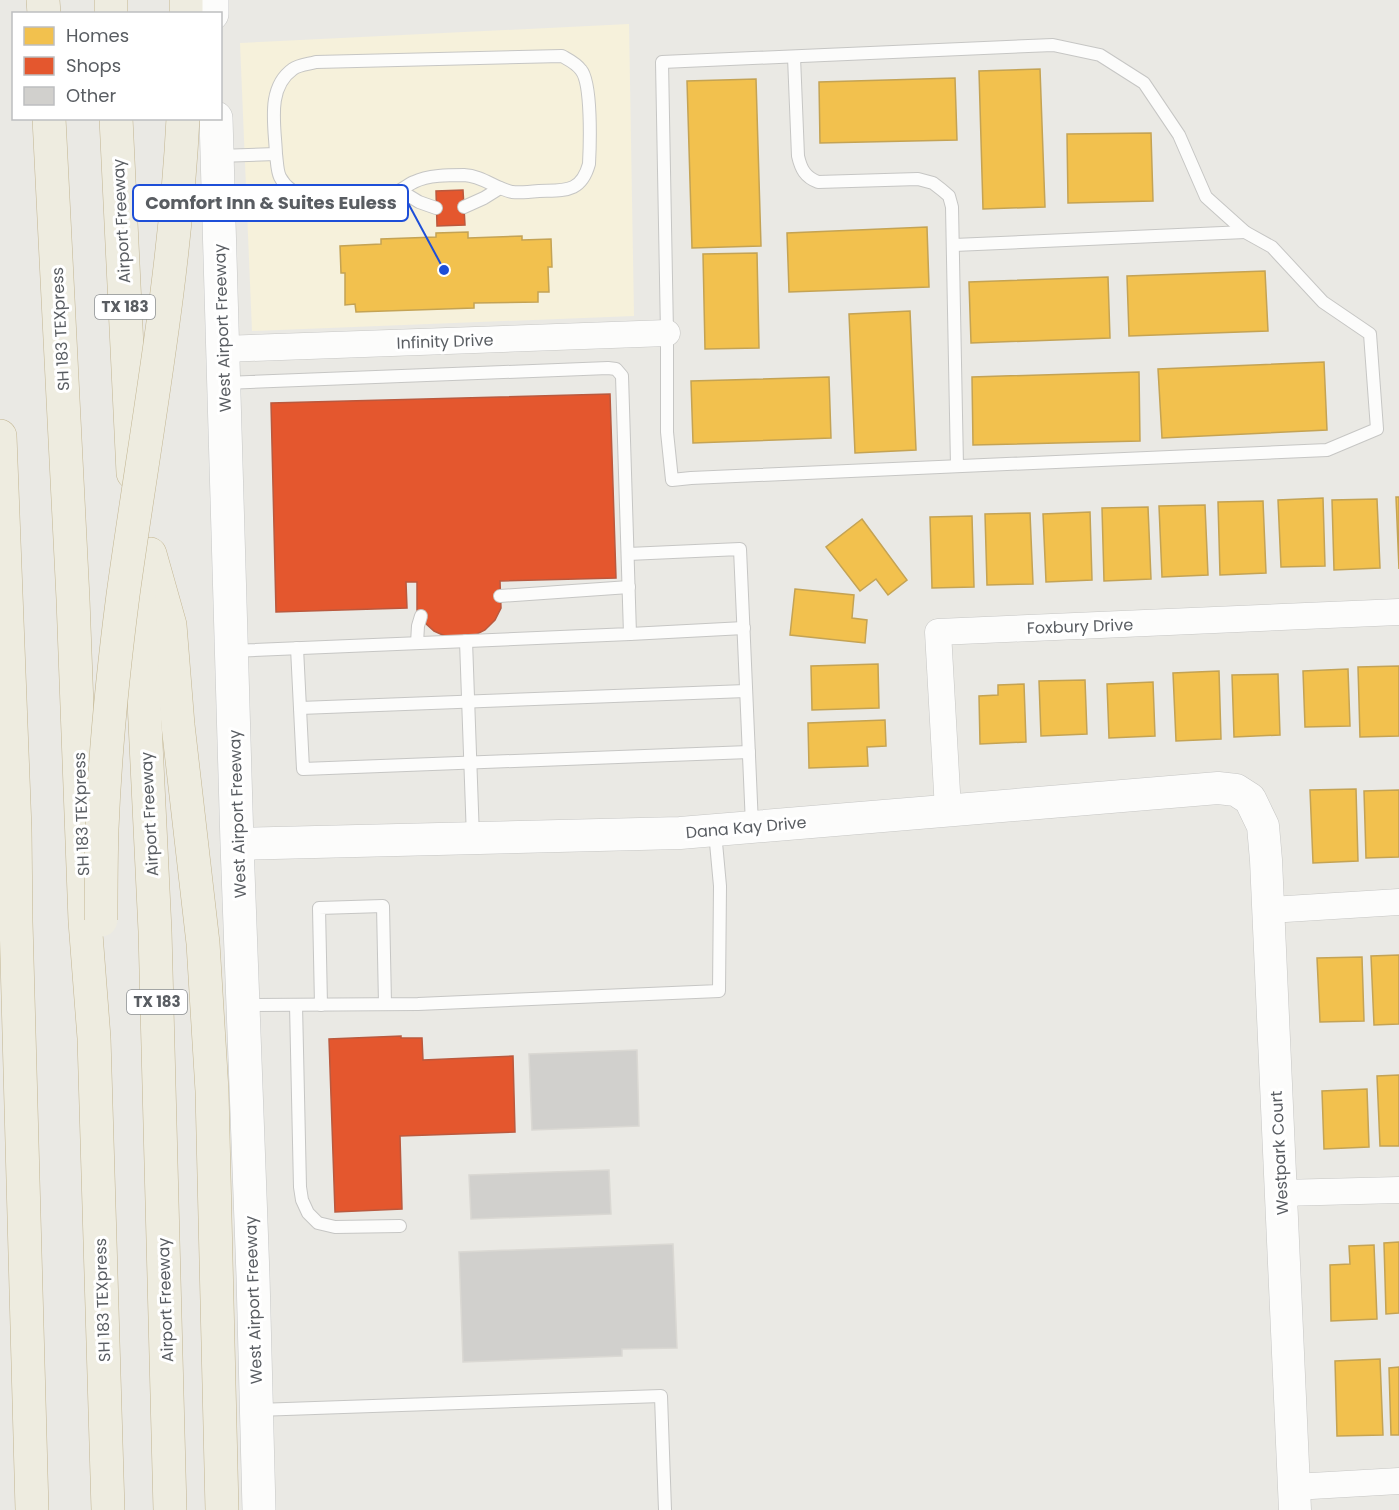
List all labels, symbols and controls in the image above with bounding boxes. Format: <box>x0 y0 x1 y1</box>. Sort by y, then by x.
legend <box>12 12 222 120</box>
text: Homes <box>66 23 129 48</box>
text: Shops <box>66 53 121 78</box>
text: Other <box>66 83 116 108</box>
street label: Airport Freeway <box>107 158 136 284</box>
callout: Comfort Inn & Suites Euless <box>133 185 408 221</box>
text: Comfort Inn & Suites Euless <box>145 190 397 215</box>
street label: West Airport Freeway <box>208 243 237 413</box>
street label: SH 183 TEXpress <box>46 267 75 391</box>
road number: TX 183 <box>95 295 155 319</box>
street label: Infinity Drive <box>396 328 494 355</box>
street label: Foxbury Drive <box>1026 613 1134 640</box>
street label: West Airport Freeway <box>223 729 252 899</box>
street label: Airport Freeway <box>135 751 164 877</box>
street label: SH 183 TEXpress <box>68 752 95 876</box>
street label: Dana Kay Drive <box>685 811 808 844</box>
road number: TX 183 <box>127 990 187 1014</box>
street label: Westpark Court <box>1265 1090 1294 1216</box>
street label: West Airport Freeway <box>239 1215 268 1385</box>
street label: Airport Freeway <box>152 1237 179 1363</box>
street label: SH 183 TEXpress <box>89 1238 116 1362</box>

